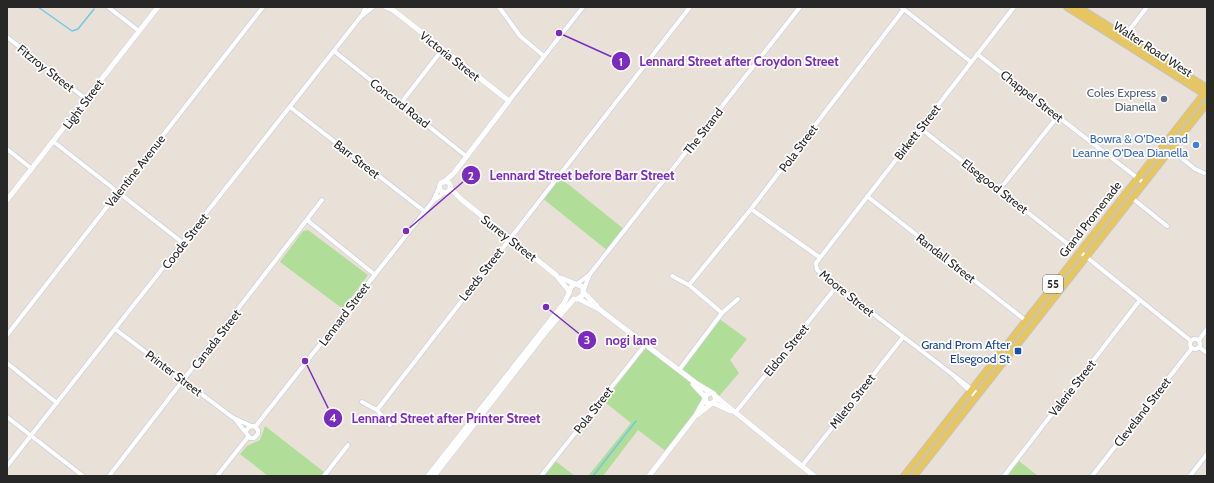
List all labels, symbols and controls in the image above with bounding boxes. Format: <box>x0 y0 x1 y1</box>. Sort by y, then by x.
street label: Walter Road West <box>1111 18 1195 80</box>
street label: Victoria Street <box>417 28 483 84</box>
street label: Fitzroy Street <box>15 41 77 95</box>
callout: Lennard Street after Croydon Street <box>611 49 846 74</box>
text: Lennard Street after Croydon Street <box>639 53 839 69</box>
text: 1 <box>619 54 623 69</box>
street label: Chappel Street <box>998 67 1066 125</box>
street label: Concord Road <box>367 75 433 131</box>
street label: Light Street <box>59 76 107 132</box>
place label: Coles Express Dianella <box>1087 85 1156 114</box>
marker: Coles Express Dianella <box>1159 94 1169 104</box>
street label: Birkett Street <box>891 101 943 163</box>
street label: The Strand <box>680 105 726 157</box>
street label: Pola Street <box>775 121 821 175</box>
place label: Bowra & O'Dea and Leanne O'Dea Dianella <box>1072 131 1188 160</box>
street label: Valentine Avenue <box>102 132 168 210</box>
street label: Barr Street <box>331 136 383 182</box>
marker: Bowra & O'Dea and Leanne O'Dea Dianella <box>1191 140 1201 150</box>
street label: Elsegood Street <box>959 155 1031 217</box>
callout: Lennard Street before Barr Street <box>461 163 682 188</box>
text: Lennard Street before Barr Street <box>490 167 675 183</box>
text: 2 <box>468 168 474 183</box>
street label: Grand Promenade <box>1056 178 1124 260</box>
street label: Coode Street <box>159 210 211 272</box>
street label: Surrey Street <box>478 212 540 264</box>
street label: Randall Street <box>913 230 979 286</box>
street label: Leeds Street <box>456 244 506 304</box>
street label: Moore Street <box>817 266 877 320</box>
road number: 55 <box>1043 275 1063 293</box>
street label: Lennard Street <box>315 280 373 348</box>
street label: Canada Street <box>188 306 244 372</box>
street label: Eldon Street <box>760 321 812 379</box>
callout: nogi lane <box>577 328 664 353</box>
text: 3 <box>584 332 590 347</box>
text: nogi lane <box>605 332 657 348</box>
place label: Grand Prom After Elsegood St <box>921 337 1010 366</box>
marker: Grand Prom After Elsegood St <box>1013 346 1023 356</box>
street label: Printer Street <box>143 347 205 399</box>
street label: Valerie Street <box>1045 357 1099 419</box>
street label: Mileto Street <box>826 371 878 431</box>
street label: Cleveland Street <box>1110 374 1174 450</box>
street label: Pola Street <box>570 384 616 436</box>
callout: Lennard Street after Printer Street <box>323 406 548 431</box>
text: 4 <box>329 410 337 425</box>
text: Lennard Street after Printer Street <box>352 410 541 426</box>

